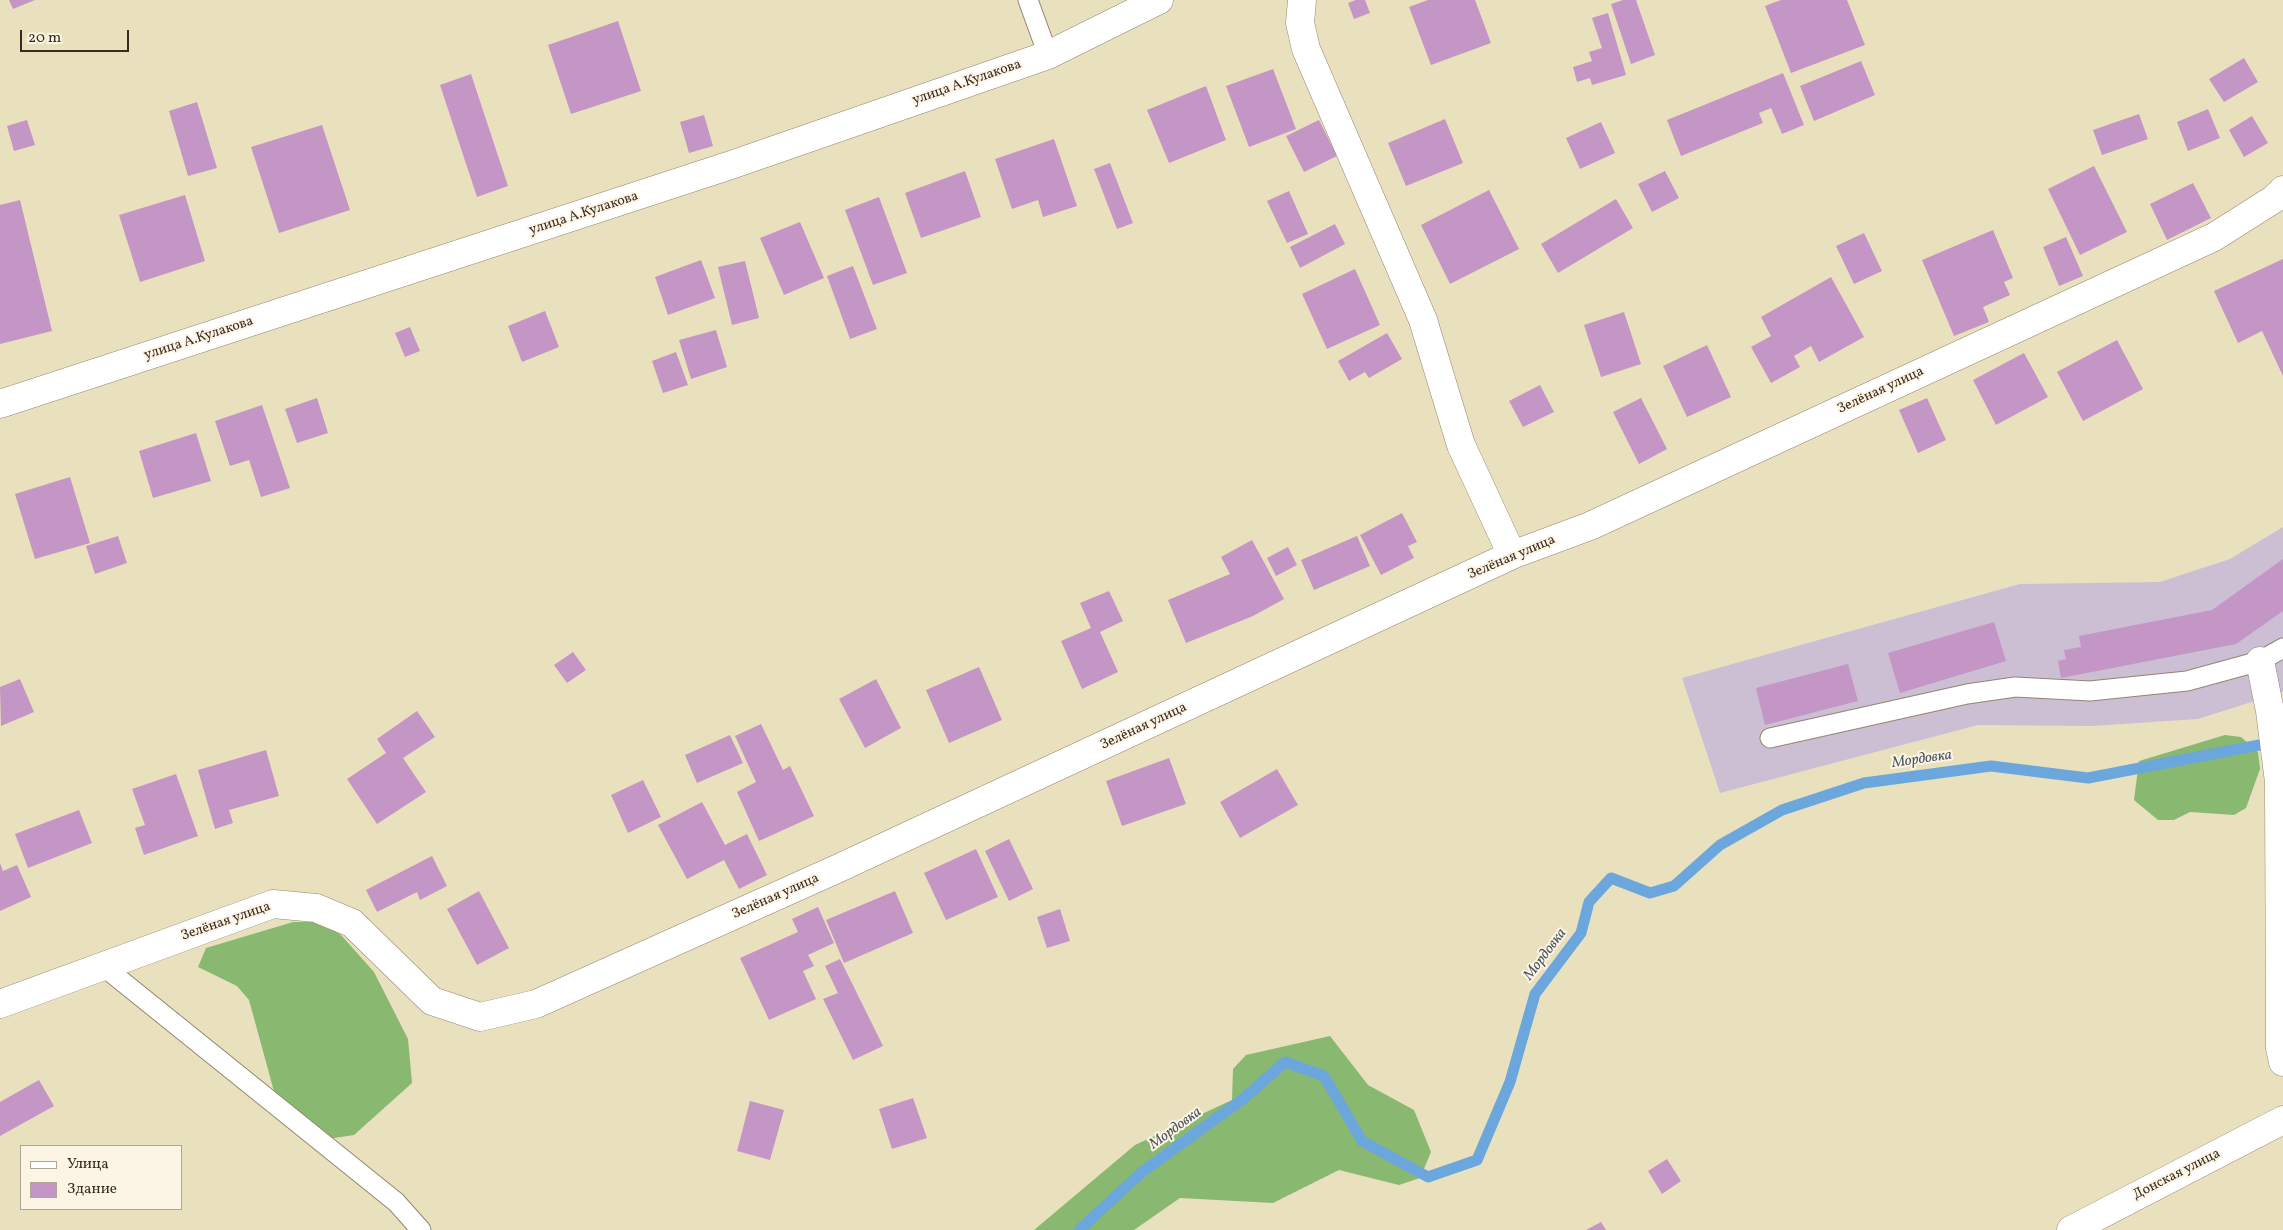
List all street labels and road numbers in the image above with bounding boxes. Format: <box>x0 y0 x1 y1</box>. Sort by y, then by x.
street label: улица А.Кулакова <box>910 57 1024 109</box>
street label: улица А.Кулакова <box>527 188 641 240</box>
street label: улица А.Кулакова <box>142 313 256 365</box>
street label: Зелёная улица <box>1835 364 1927 418</box>
street label: Зелёная улица <box>1466 532 1558 584</box>
street label: Зелёная улица <box>1098 700 1190 754</box>
street label: Зелёная улица <box>730 870 822 924</box>
street label: Зелёная улица <box>179 899 273 945</box>
street label: Донская улица <box>2130 1146 2224 1204</box>

